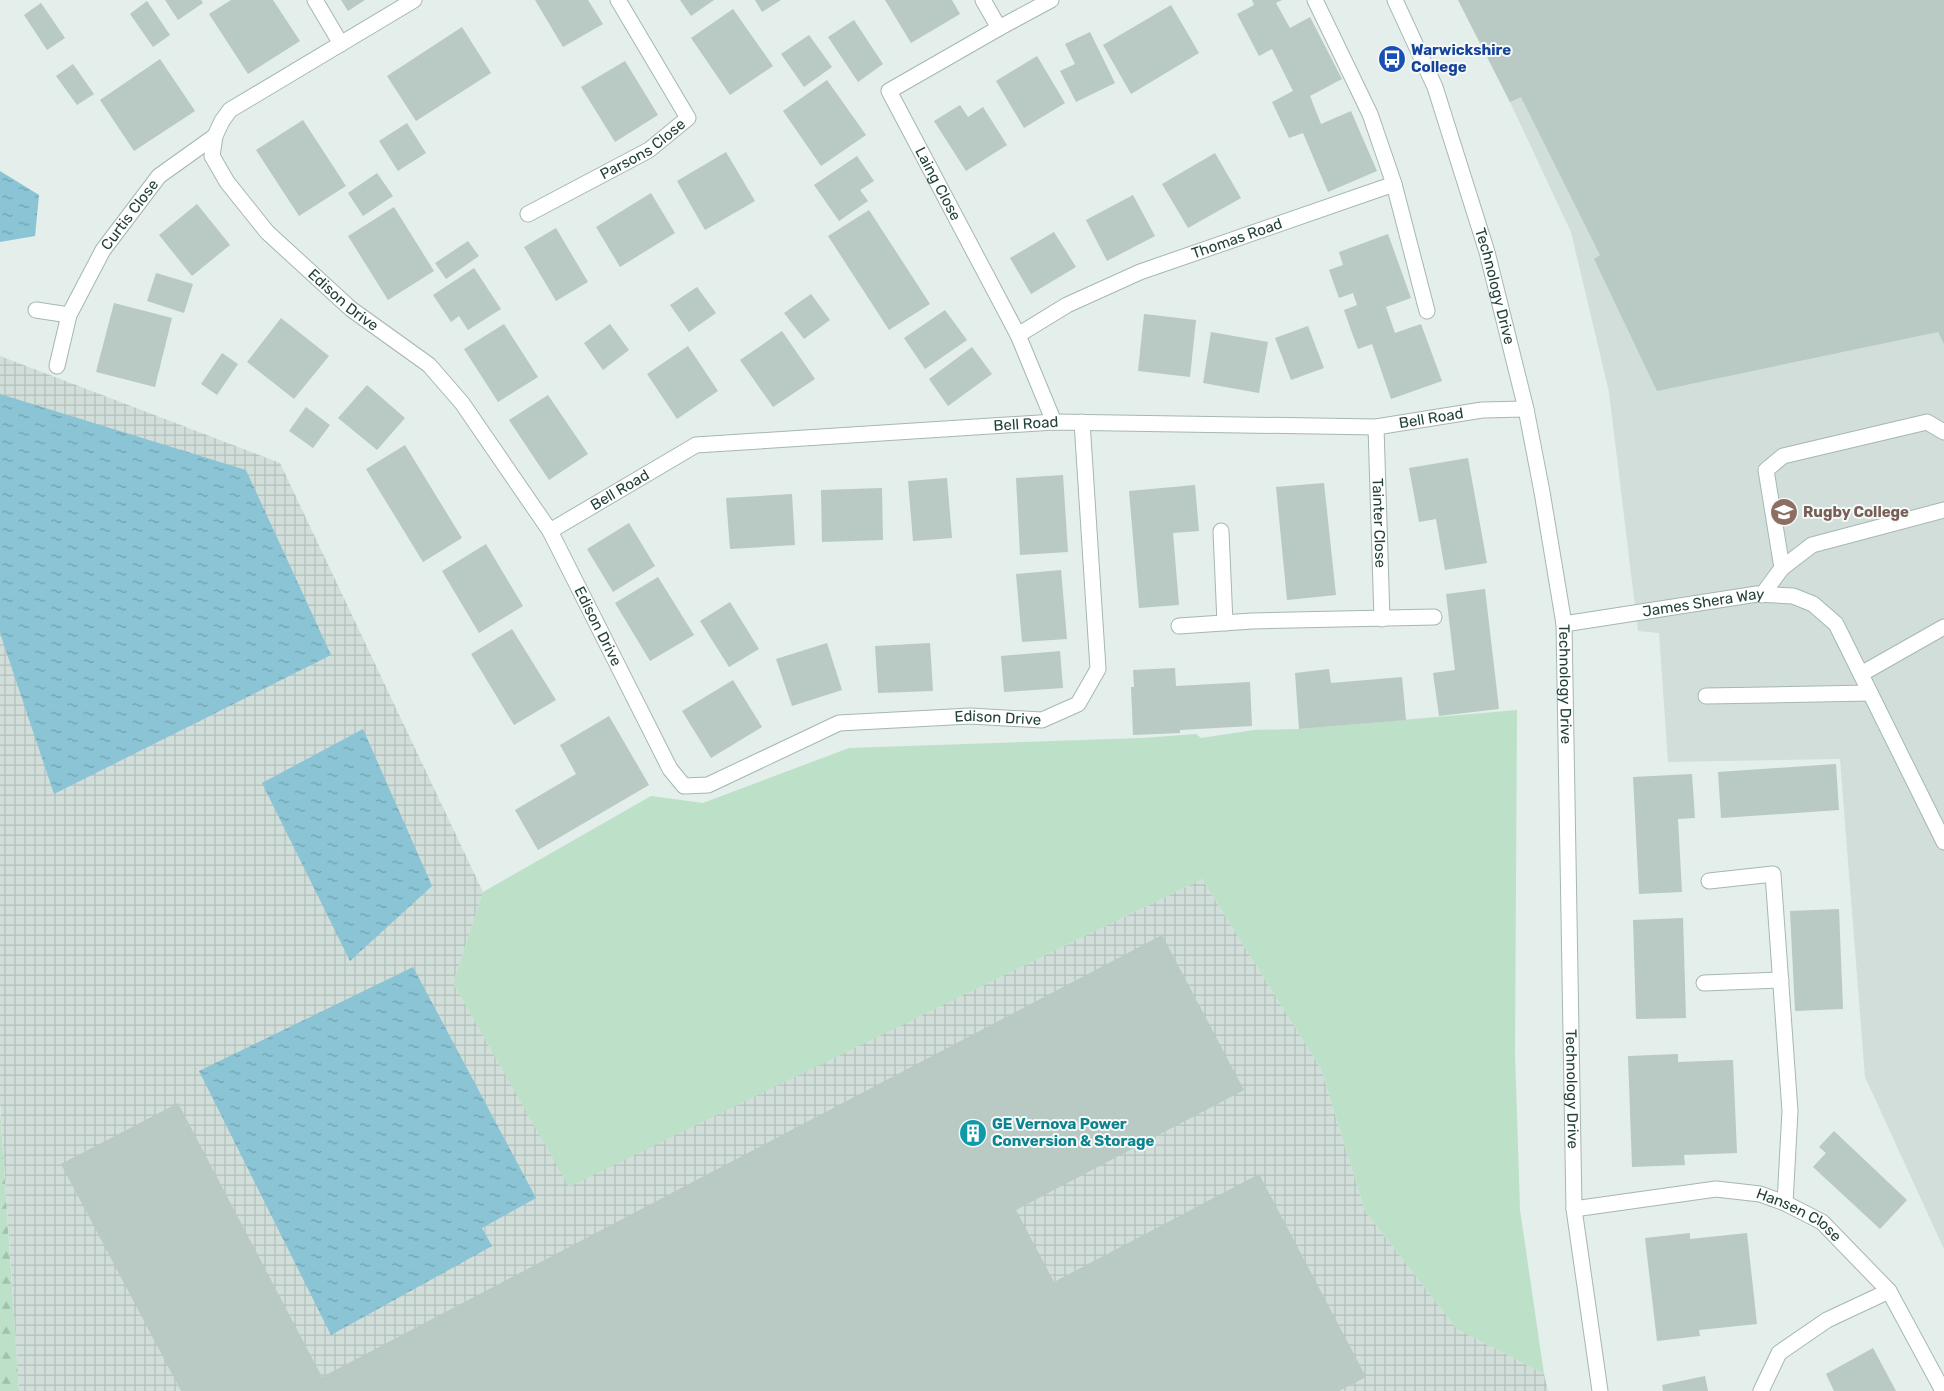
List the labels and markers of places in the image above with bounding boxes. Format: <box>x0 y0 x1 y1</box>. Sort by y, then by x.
place label: Warwickshire College <box>1411 41 1511 76</box>
bus stop icon: Warwickshire College <box>1377 44 1407 74</box>
school or university icon: Rugby College <box>1769 497 1799 527</box>
place label: Rugby College <box>1803 503 1909 521</box>
place label: GE Vernova Power Conversion & Storage <box>992 1115 1155 1150</box>
building icon: GE Vernova Power Conversion & Storage <box>958 1118 988 1148</box>

